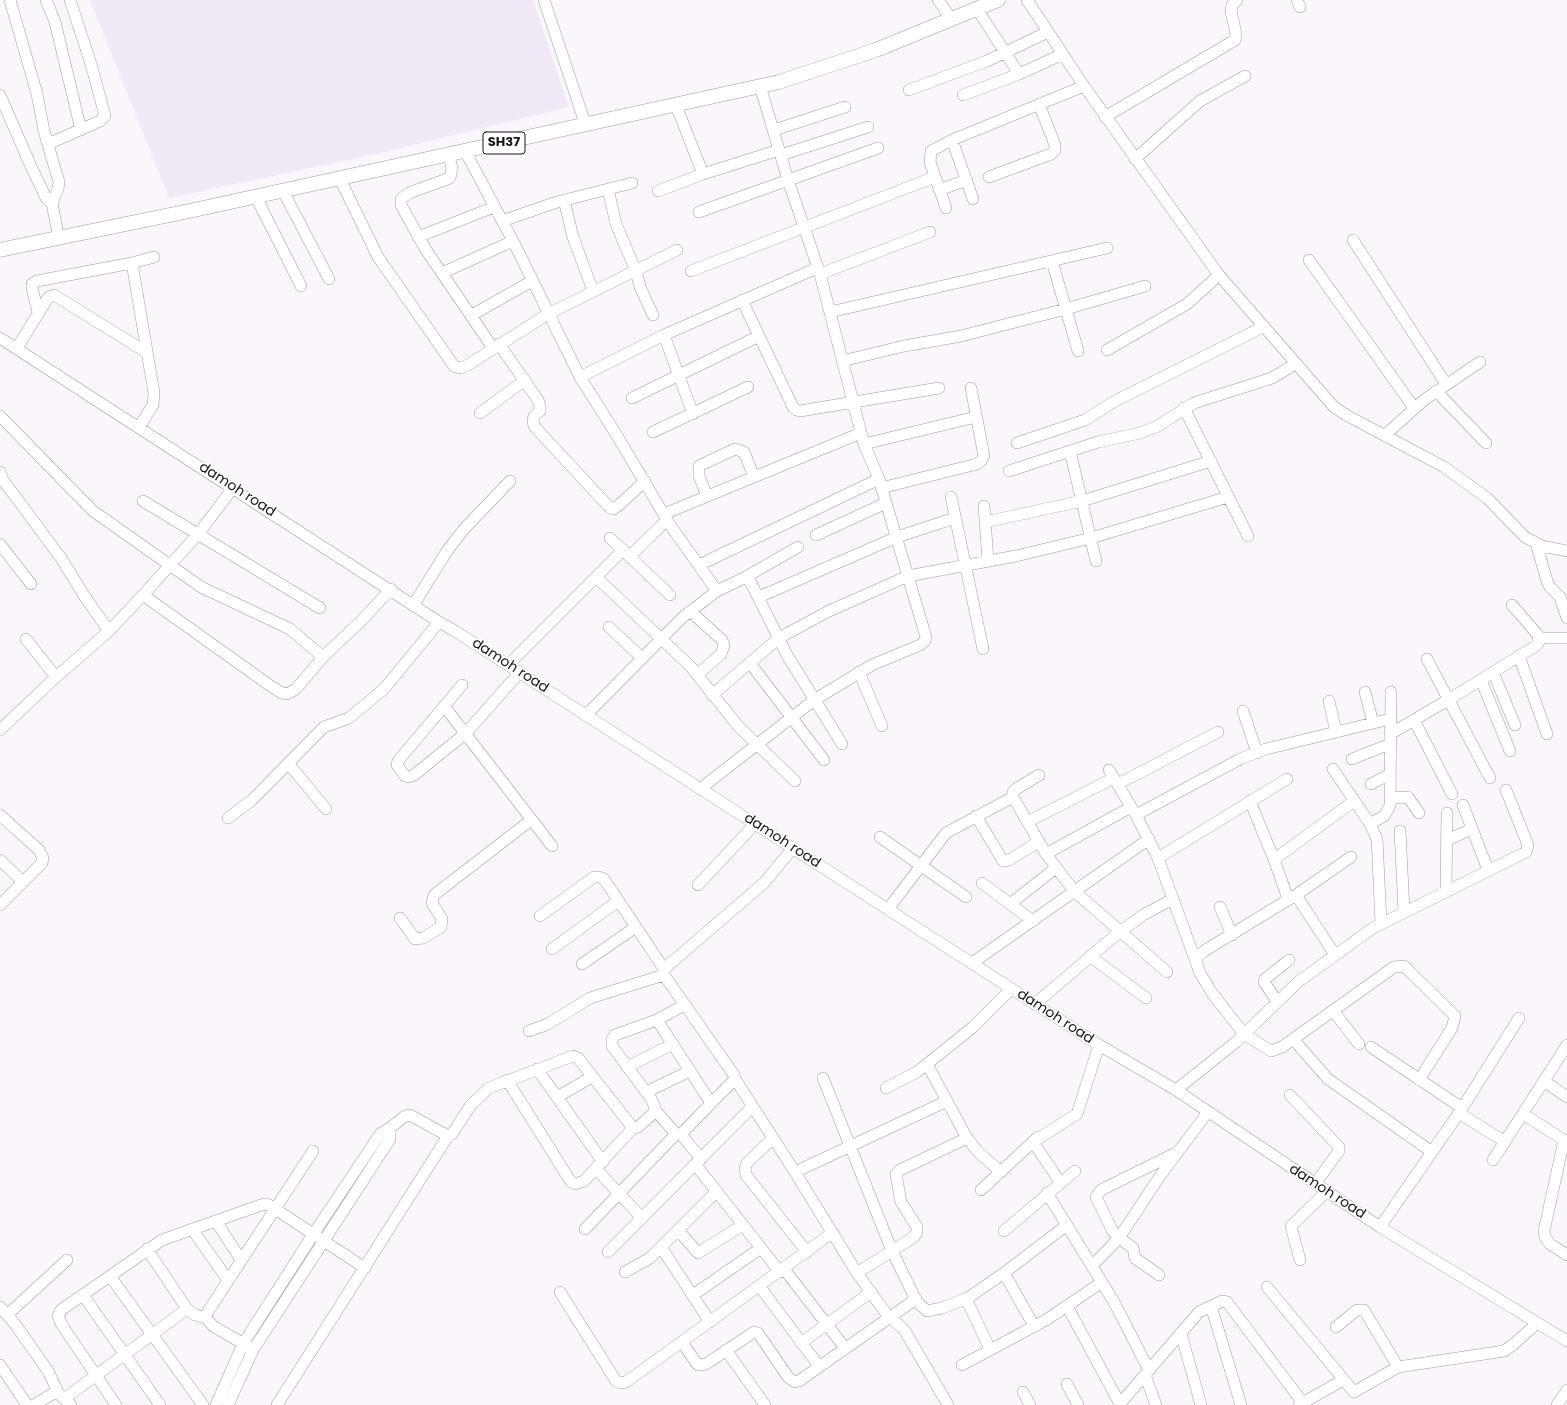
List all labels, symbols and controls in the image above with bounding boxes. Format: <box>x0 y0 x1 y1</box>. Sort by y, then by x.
road number: SH37 <box>483 132 525 154</box>
street label: damoh road <box>195 459 279 521</box>
street label: damoh road <box>468 635 552 697</box>
street label: damoh road <box>740 810 824 872</box>
street label: damoh road <box>1013 986 1097 1048</box>
street label: damoh road <box>1285 1161 1369 1223</box>

